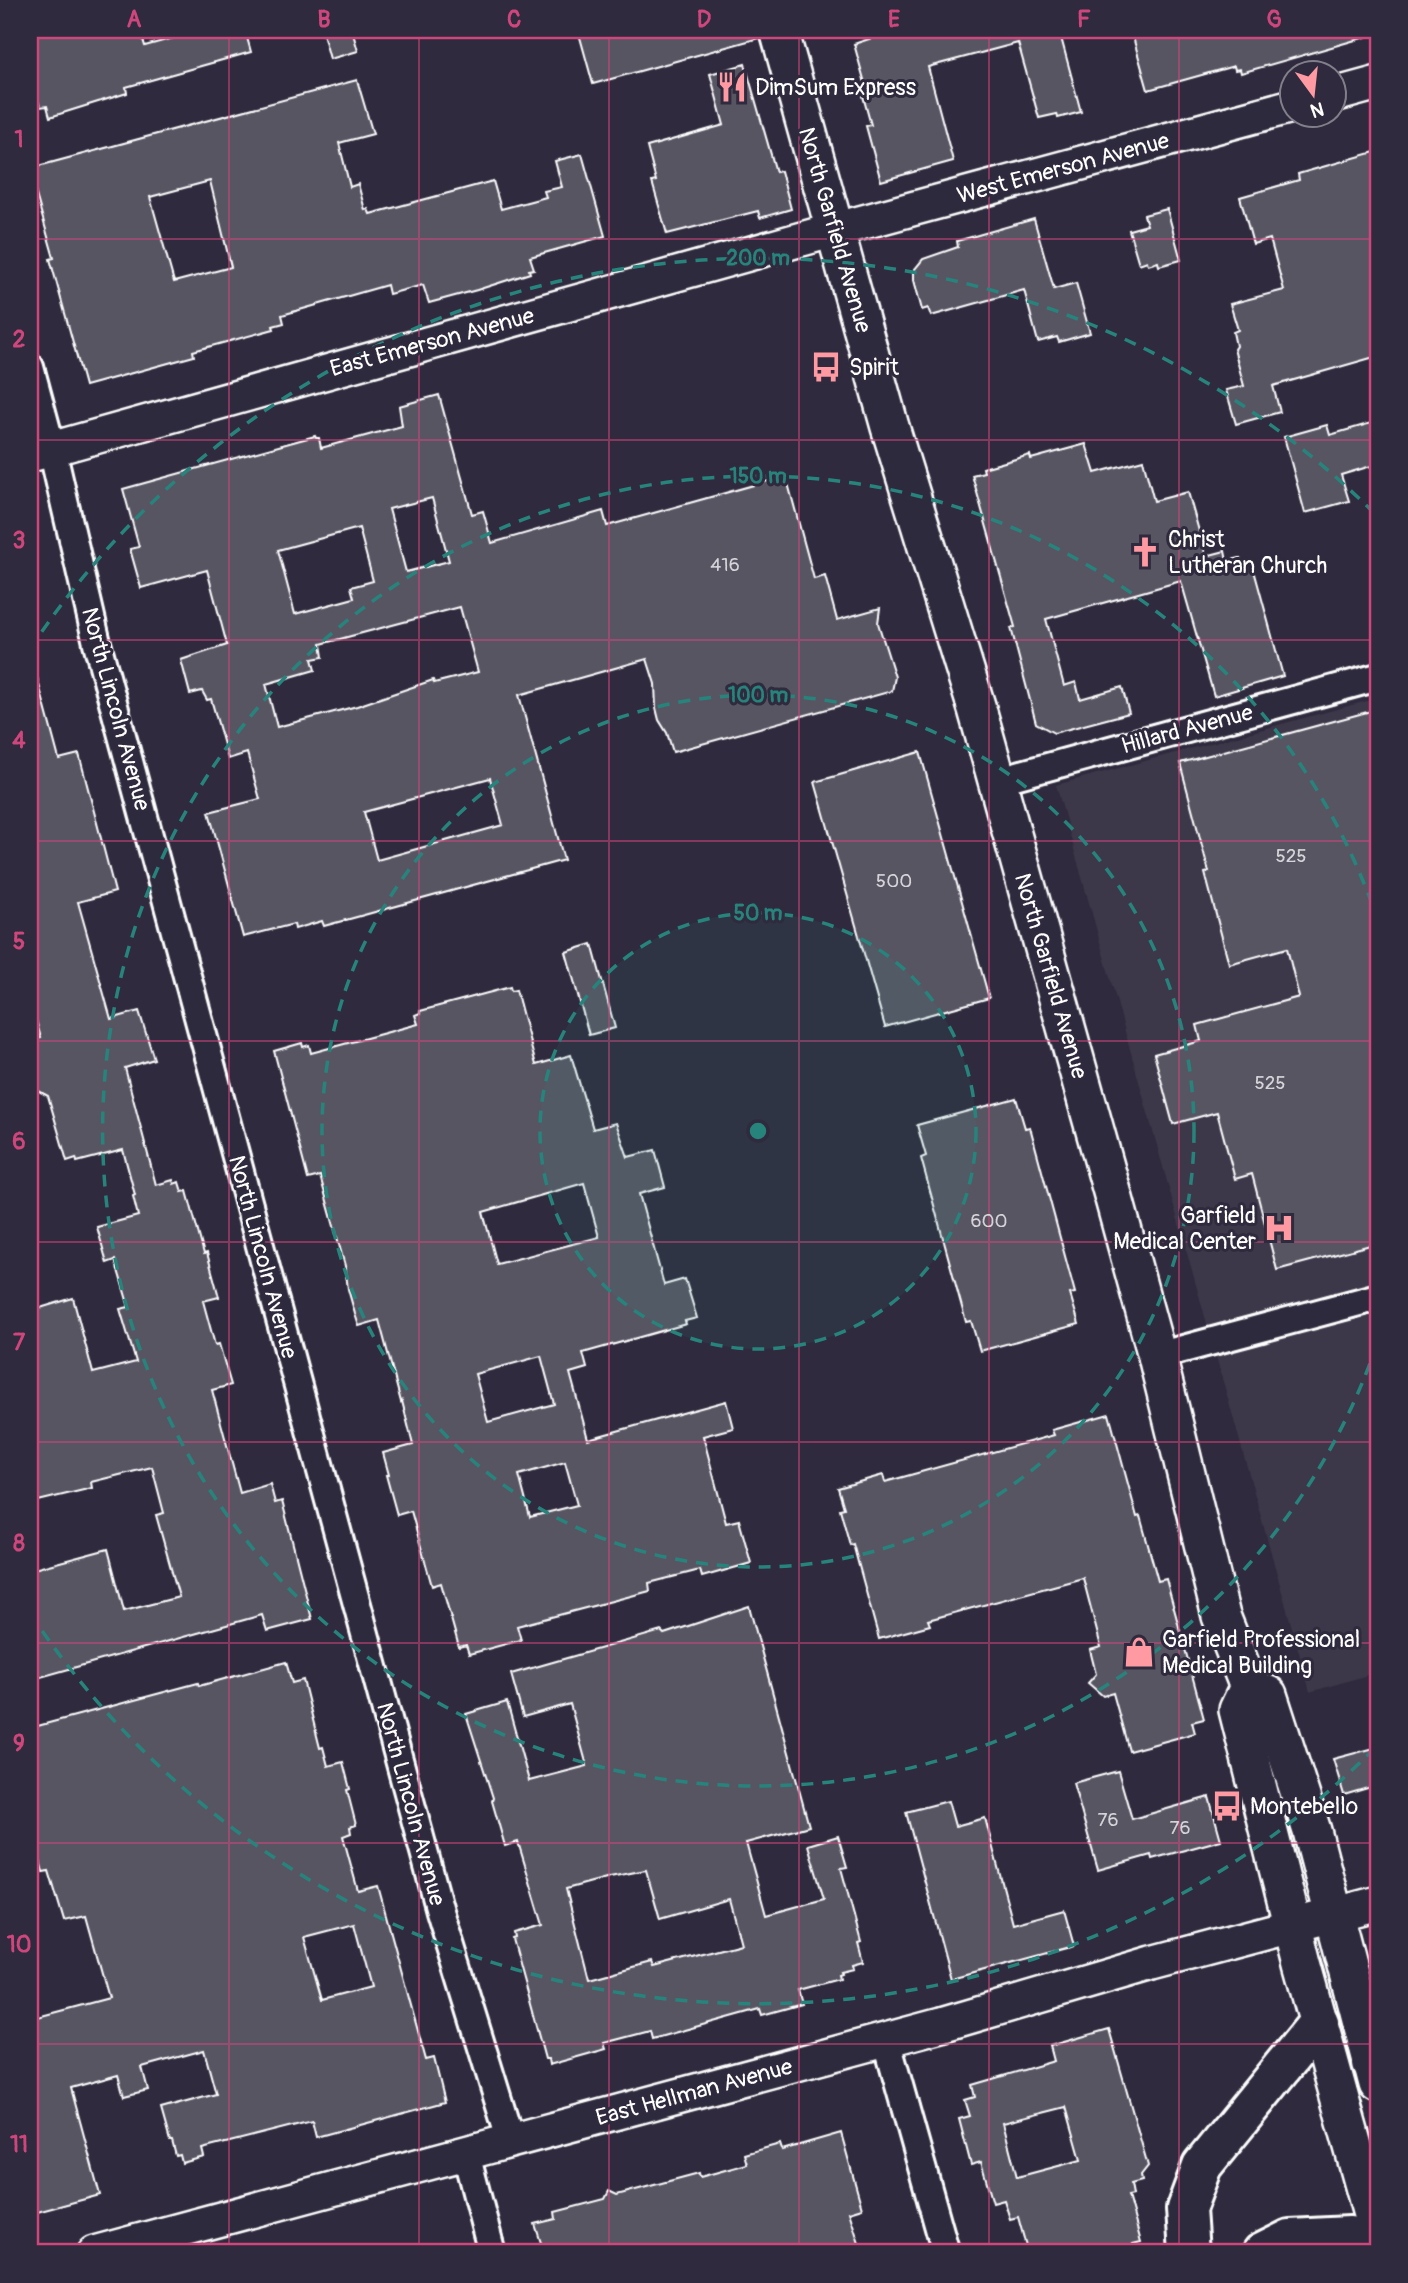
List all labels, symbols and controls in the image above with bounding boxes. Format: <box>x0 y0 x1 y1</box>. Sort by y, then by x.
text: A <box>127 5 142 34</box>
text: B <box>317 5 331 34</box>
text: C <box>507 5 521 34</box>
text: D <box>697 5 711 34</box>
text: E <box>888 5 900 34</box>
text: F <box>1077 5 1091 34</box>
text: G <box>1266 5 1282 34</box>
north arrow <box>1278 60 1348 130</box>
restaurant icon: DimSum Express <box>715 70 749 104</box>
place label: DimSum Express <box>755 73 916 102</box>
text: N <box>1308 96 1326 123</box>
street label: North Garfield Avenue <box>792 124 878 337</box>
text: 1 <box>15 125 24 154</box>
street label: West Emerson Avenue <box>954 126 1173 210</box>
text: 200 m <box>726 245 790 272</box>
street label: East Emerson Avenue <box>327 301 538 383</box>
text: 2 <box>13 325 26 354</box>
bus stop icon: Spirit <box>809 350 843 384</box>
place label: Spirit <box>849 353 900 382</box>
text: 150 m <box>729 463 787 490</box>
place label: Christ Lutheran Church <box>1168 525 1327 580</box>
text: 3 <box>13 526 25 555</box>
church icon: Christ Lutheran Church <box>1128 535 1162 569</box>
house number: 416 <box>710 553 740 577</box>
street label: North Lincoln Avenue <box>75 604 157 814</box>
text: 100 m <box>728 682 788 709</box>
street label: Hillard Avenue <box>1118 697 1257 760</box>
text: 4 <box>12 726 26 755</box>
house number: 525 <box>1275 844 1307 868</box>
house number: 500 <box>876 869 912 893</box>
street label: North Garfield Avenue <box>1008 870 1094 1083</box>
text: 50 m <box>734 900 783 927</box>
text: 5 <box>13 927 25 956</box>
house number: 525 <box>1254 1071 1286 1095</box>
centre of rings <box>746 1119 770 1143</box>
text: 6 <box>12 1127 26 1156</box>
street label: North Lincoln Avenue <box>222 1152 304 1362</box>
place label: Garfield Medical Center <box>1113 1201 1256 1256</box>
house number: 600 <box>970 1209 1008 1233</box>
hospital icon: Garfield Medical Center <box>1262 1211 1296 1245</box>
text: 7 <box>13 1328 26 1357</box>
text: 8 <box>13 1529 25 1558</box>
place label: Garfield Professional Medical Building <box>1162 1625 1360 1680</box>
shop icon: Garfield Professional Medical Building <box>1122 1635 1156 1669</box>
street label: North Lincoln Avenue <box>370 1699 452 1909</box>
text: 9 <box>13 1729 25 1758</box>
bus stop icon: Montebello <box>1210 1789 1244 1823</box>
place label: Montebello <box>1250 1792 1358 1821</box>
house number: 76 <box>1097 1808 1119 1832</box>
house number: 76 <box>1169 1816 1191 1840</box>
text: 10 <box>7 1930 31 1959</box>
street label: East Hellman Avenue <box>593 2052 796 2132</box>
text: 11 <box>10 2130 28 2159</box>

